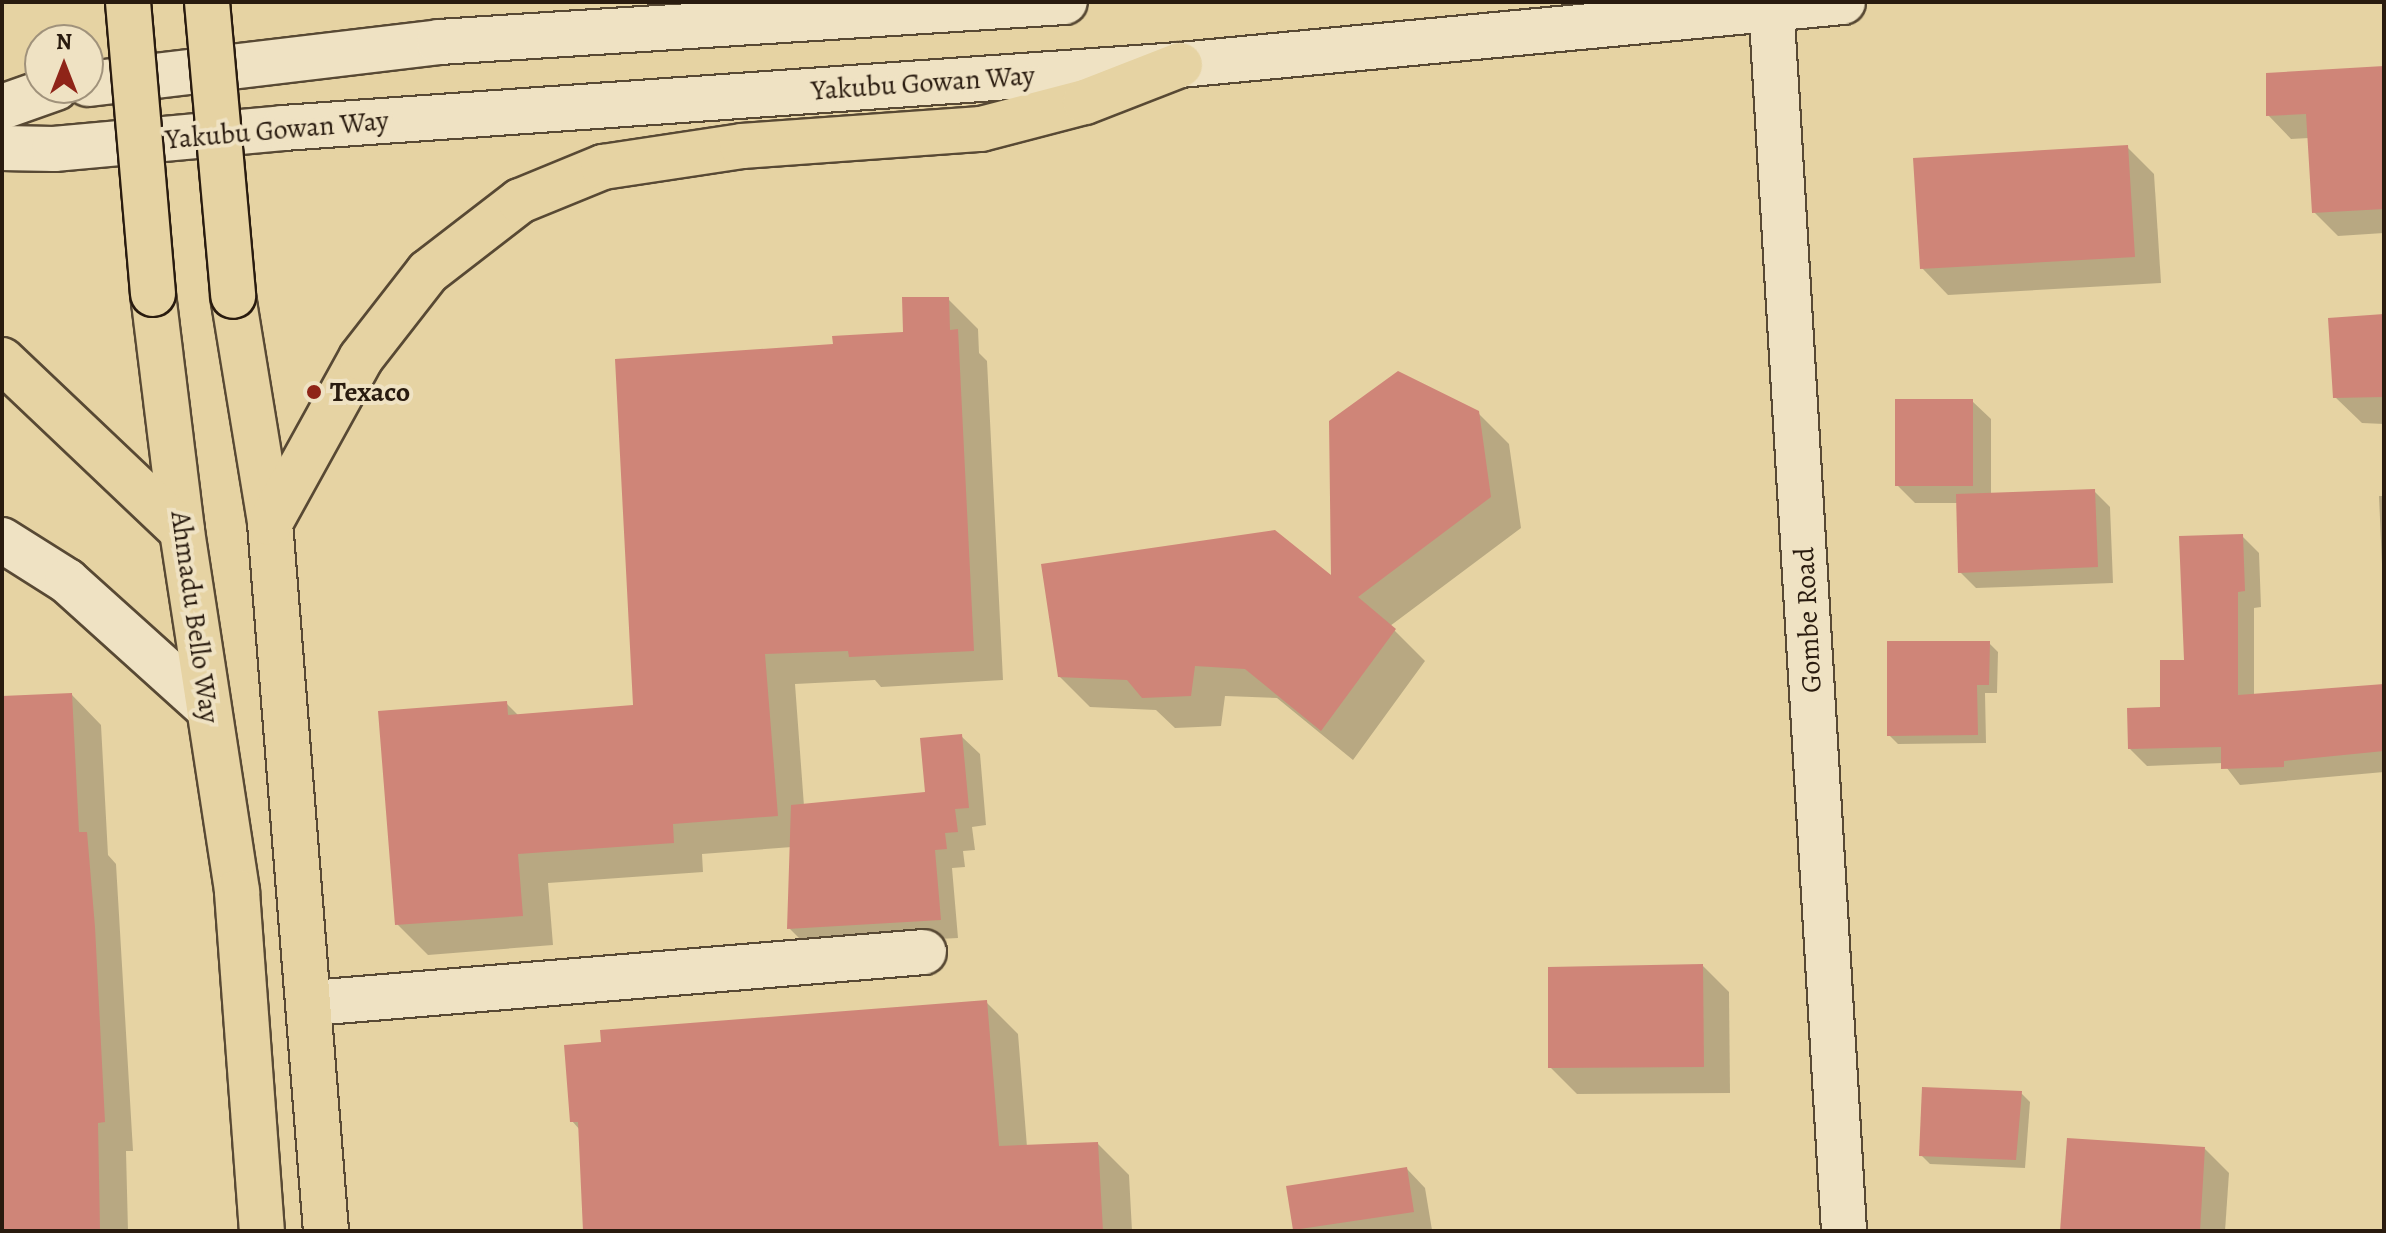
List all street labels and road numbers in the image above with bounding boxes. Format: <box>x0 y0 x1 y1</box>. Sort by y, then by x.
street label: Yakubu Gowan Way <box>810 58 1036 108</box>
street label: Yakubu Gowan Way <box>164 103 390 157</box>
street label: Ahmadu Bello Way <box>163 509 227 725</box>
street label: Gombe Road <box>1787 546 1829 694</box>

